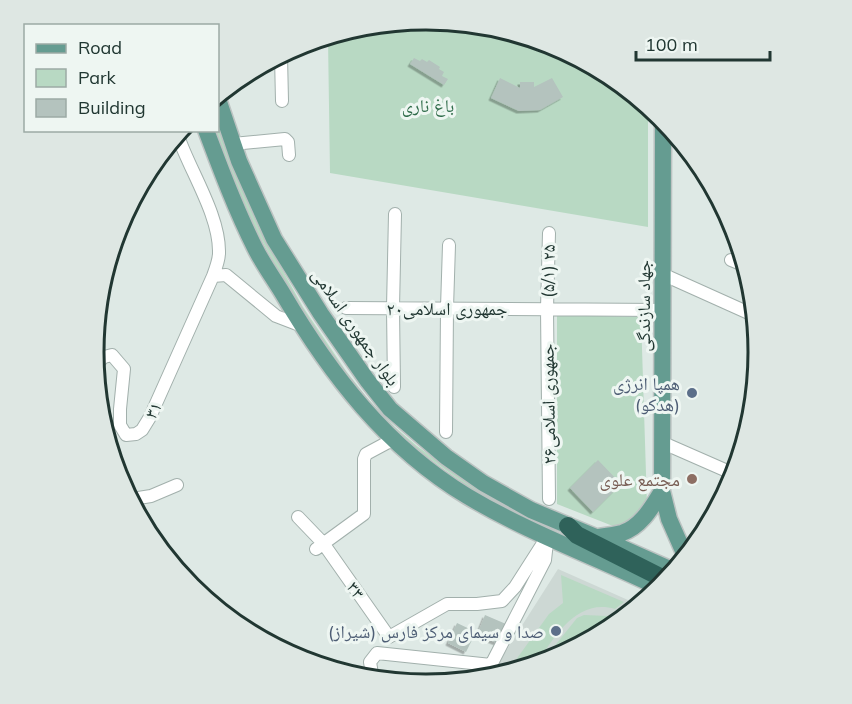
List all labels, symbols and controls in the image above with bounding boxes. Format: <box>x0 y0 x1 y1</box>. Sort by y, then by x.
legend <box>24 24 219 132</box>
scale bar <box>636 24 770 62</box>
text: 100 m <box>645 33 698 56</box>
text: Road <box>78 36 122 59</box>
text: Park <box>78 66 117 89</box>
park label: باغ ناری <box>402 94 454 117</box>
text: Building <box>78 96 146 119</box>
street label: (۵/۱) ۲۵ <box>536 244 560 298</box>
street label: جهاد سازندگی <box>632 260 655 352</box>
street label: بلوار جمهوری اسلامی <box>307 264 405 390</box>
street label: جمهوری اسلامی۲۰ <box>387 297 507 320</box>
street label: جمهوری اسلامی۲۶ <box>535 343 561 465</box>
place label: همپا انرژی (هدکو) <box>613 372 680 416</box>
marker: همپا انرژی (هدکو) <box>685 386 699 400</box>
street label: ۳۱ <box>139 398 167 422</box>
place label: مجتمع علوی <box>600 468 680 492</box>
marker: مجتمع علوی <box>685 472 699 486</box>
street label: ۳۳ <box>342 577 370 603</box>
place label: صدا و سیمای مرکز فارس (شیراز) <box>328 620 544 643</box>
marker: صدا و سیمای مرکز فارس (شیراز) <box>549 624 563 638</box>

